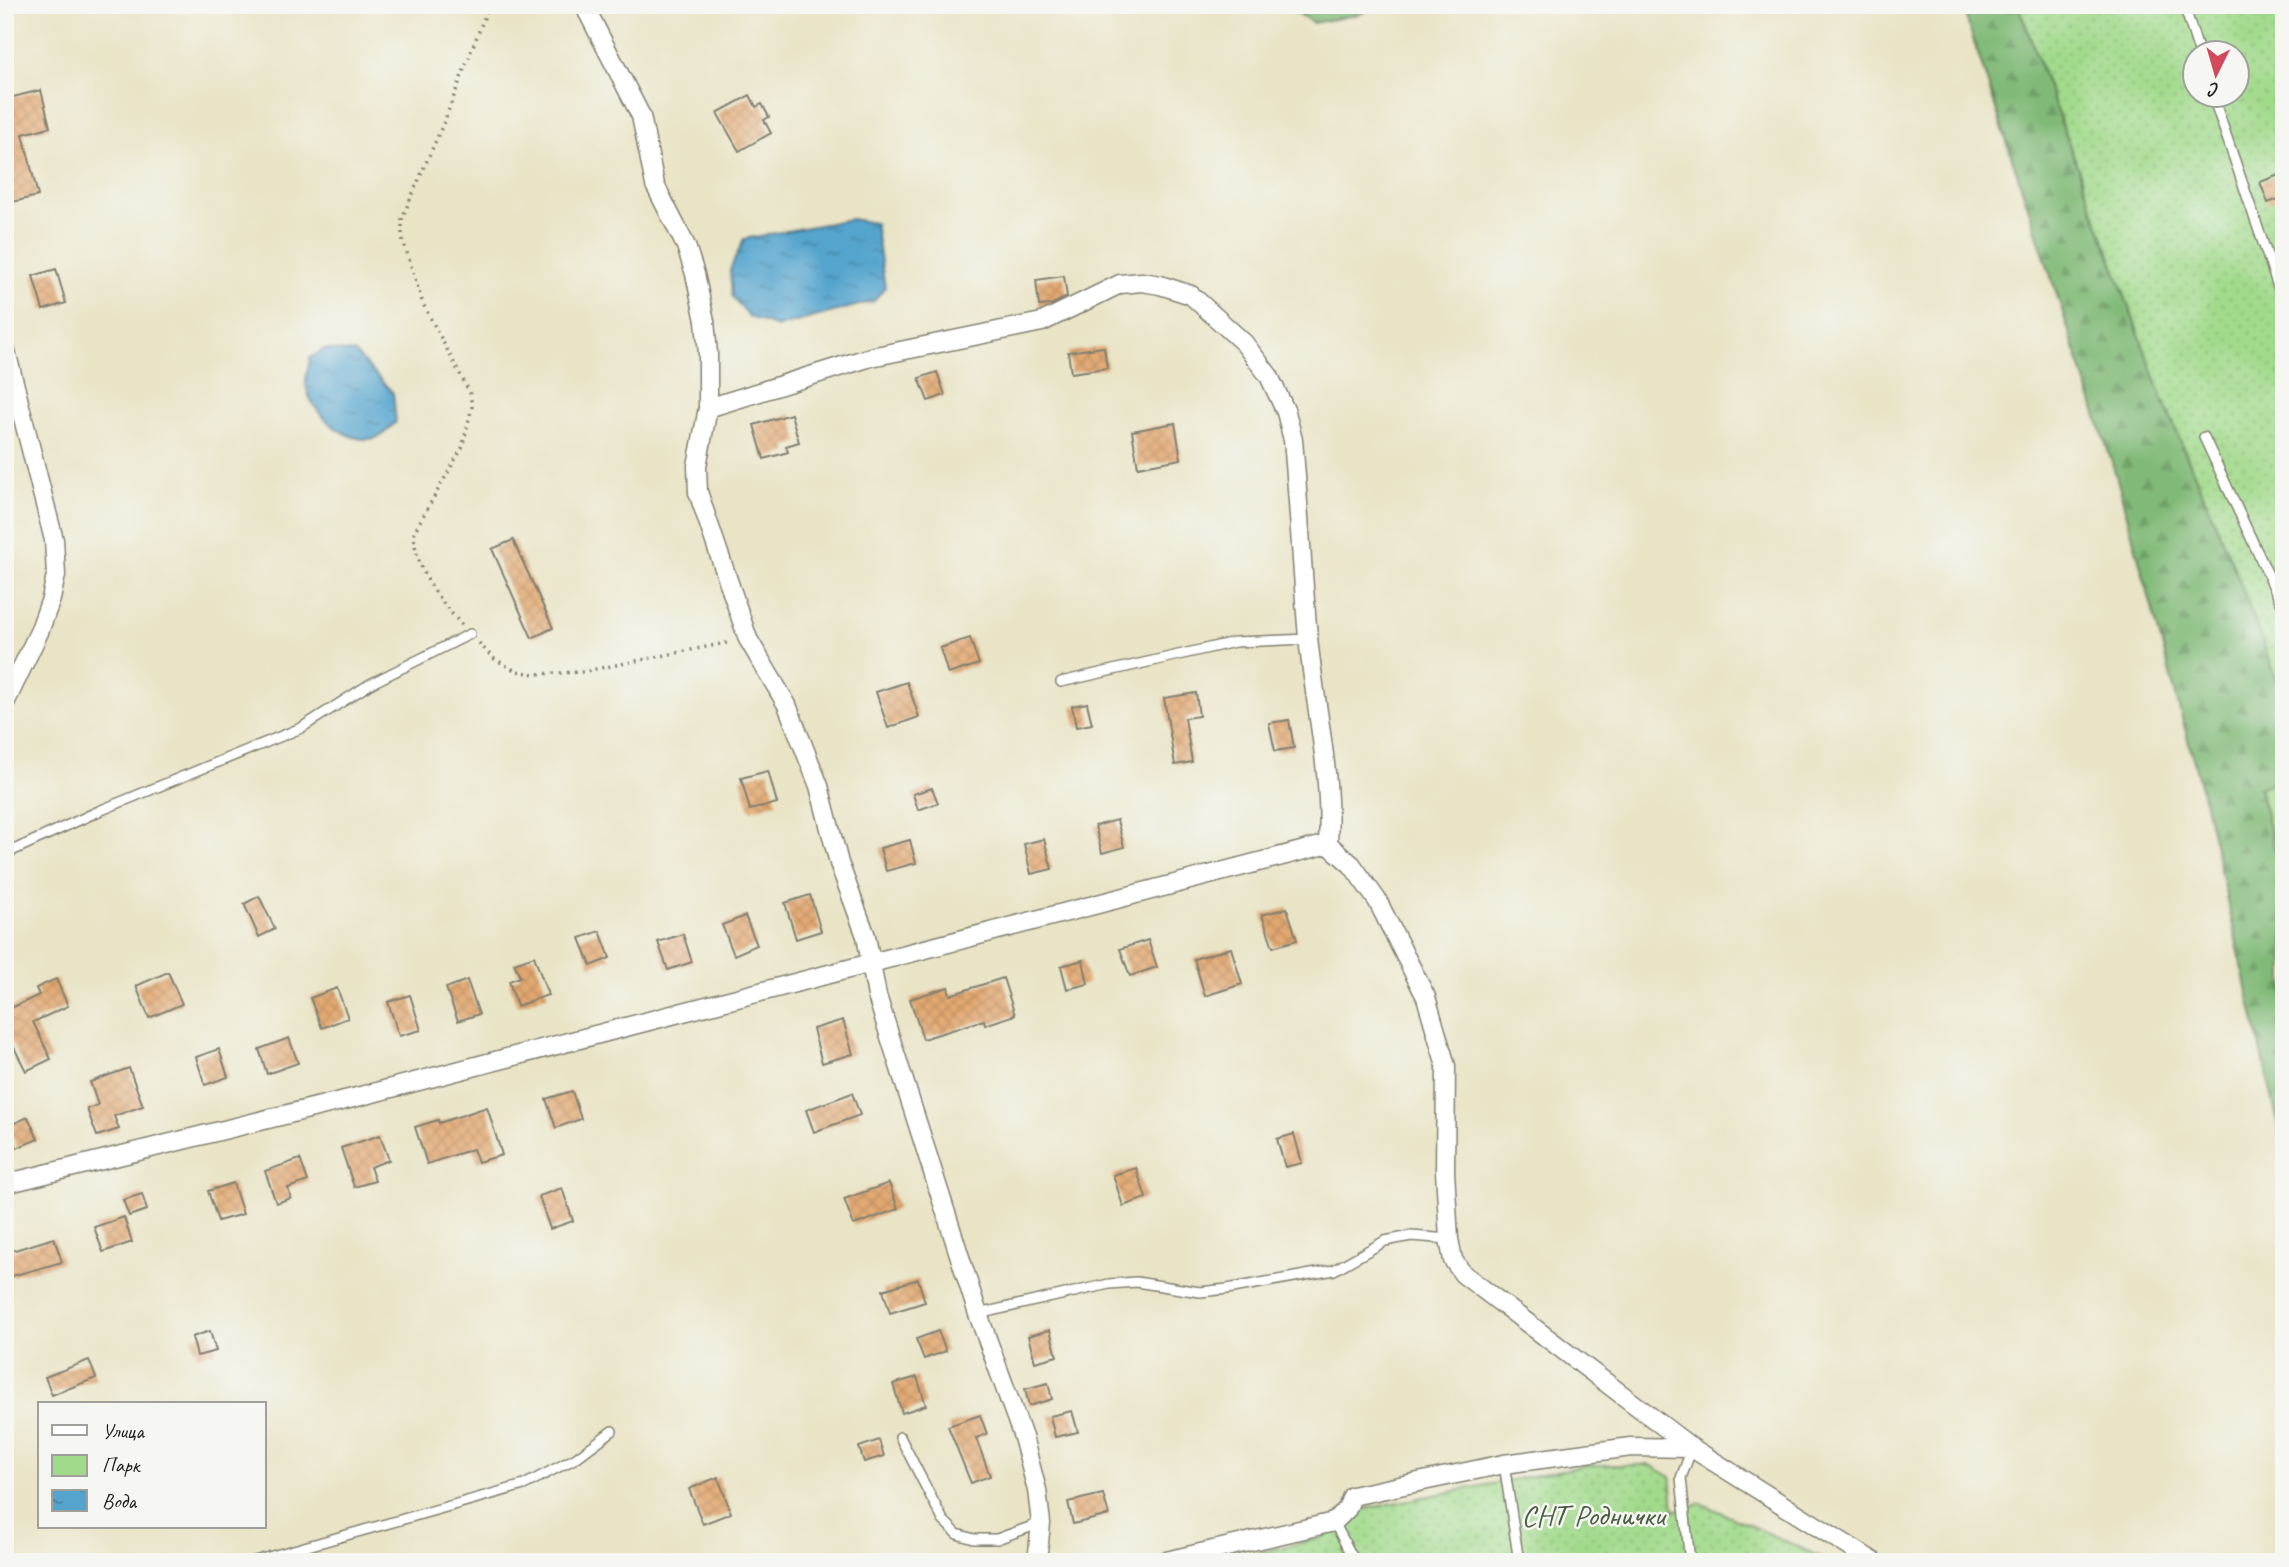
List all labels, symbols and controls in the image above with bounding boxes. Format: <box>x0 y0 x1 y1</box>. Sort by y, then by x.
north arrow <box>2180 38 2250 108</box>
text: С <box>2206 77 2220 102</box>
legend <box>38 1402 266 1528</box>
text: Улица <box>102 1418 145 1444</box>
text: Парк <box>102 1452 142 1478</box>
text: Вода <box>102 1488 138 1514</box>
park label: СНТ Роднички <box>1522 1496 1667 1534</box>

